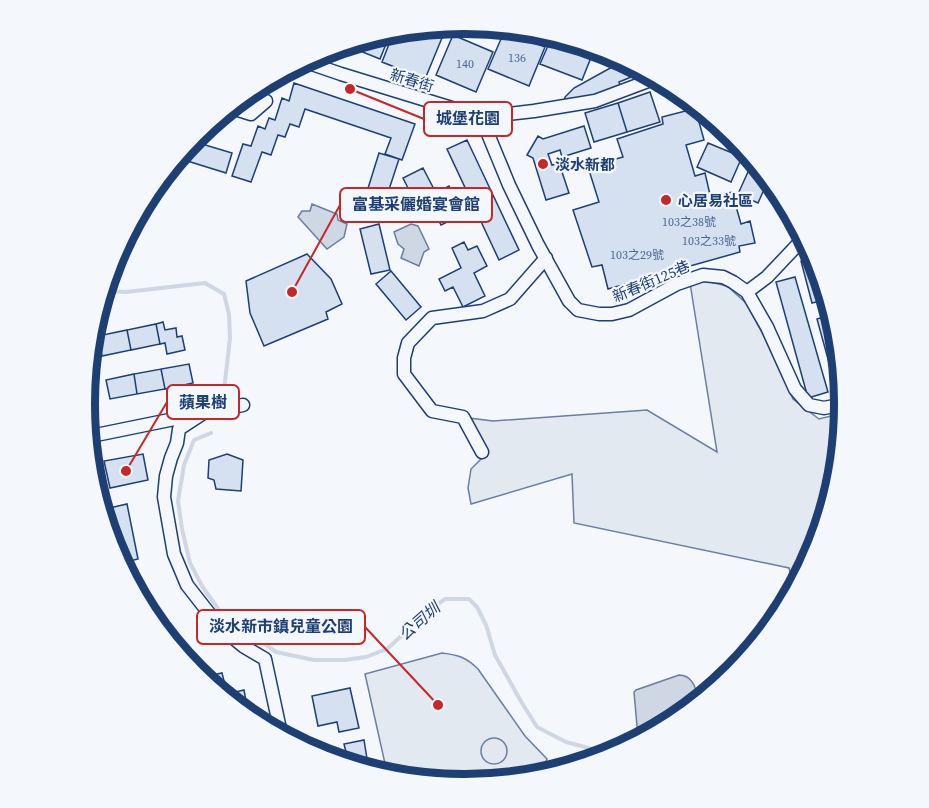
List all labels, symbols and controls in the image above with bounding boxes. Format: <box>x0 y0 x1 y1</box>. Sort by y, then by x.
house number: 136 <box>508 50 526 66</box>
house number: 140 <box>456 56 474 72</box>
street label: 新春街 <box>387 63 437 97</box>
callout: 城堡花園 <box>424 102 512 136</box>
text: 城堡花園 <box>436 107 500 129</box>
place label: 淡水新都 <box>555 154 615 175</box>
marker: 淡水新都 <box>536 157 550 171</box>
callout: 富基采儷婚宴會館 <box>340 188 492 222</box>
place label: 心居易社區 <box>678 190 753 211</box>
text: 富基采儷婚宴會館 <box>352 193 480 215</box>
marker: 心居易社區 <box>659 193 673 207</box>
house number: 103之38號 <box>662 214 716 230</box>
house number: 103之33號 <box>682 233 736 249</box>
house number: 103之29號 <box>610 247 664 263</box>
street label: 新春街125巷 <box>609 255 693 307</box>
callout: 蘋果樹 <box>167 385 239 419</box>
text: 蘋果樹 <box>179 391 227 413</box>
water label: 公司圳 <box>394 596 446 645</box>
callout: 淡水新市鎮兒童公園 <box>197 610 365 644</box>
text: 淡水新市鎮兒童公園 <box>209 615 353 637</box>

